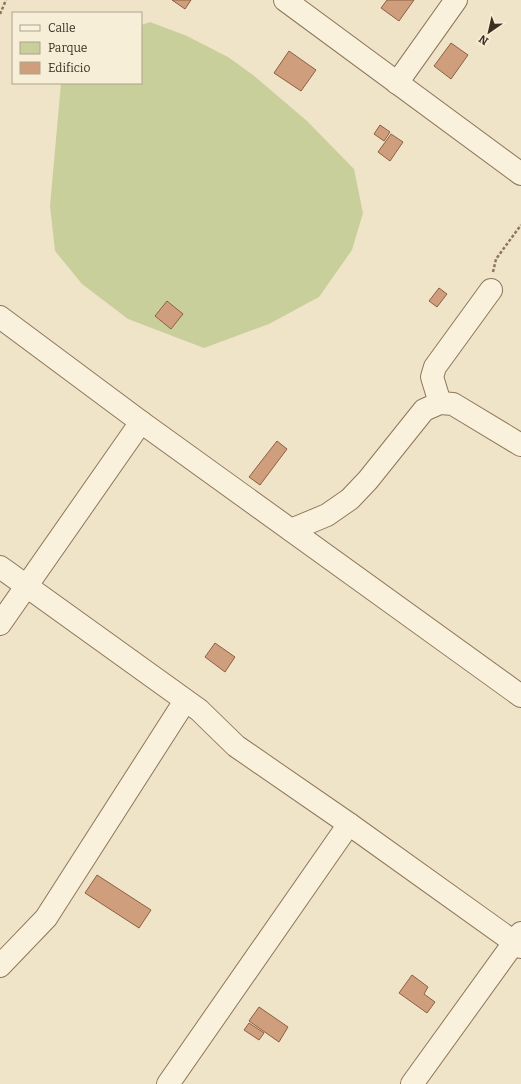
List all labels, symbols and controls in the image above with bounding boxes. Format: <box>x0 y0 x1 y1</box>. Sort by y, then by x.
legend <box>12 12 142 84</box>
north arrow <box>469 12 509 52</box>
text: Calle <box>48 21 76 35</box>
text: N <box>476 32 491 48</box>
text: Parque <box>48 41 87 55</box>
text: Edificio <box>48 61 90 75</box>

